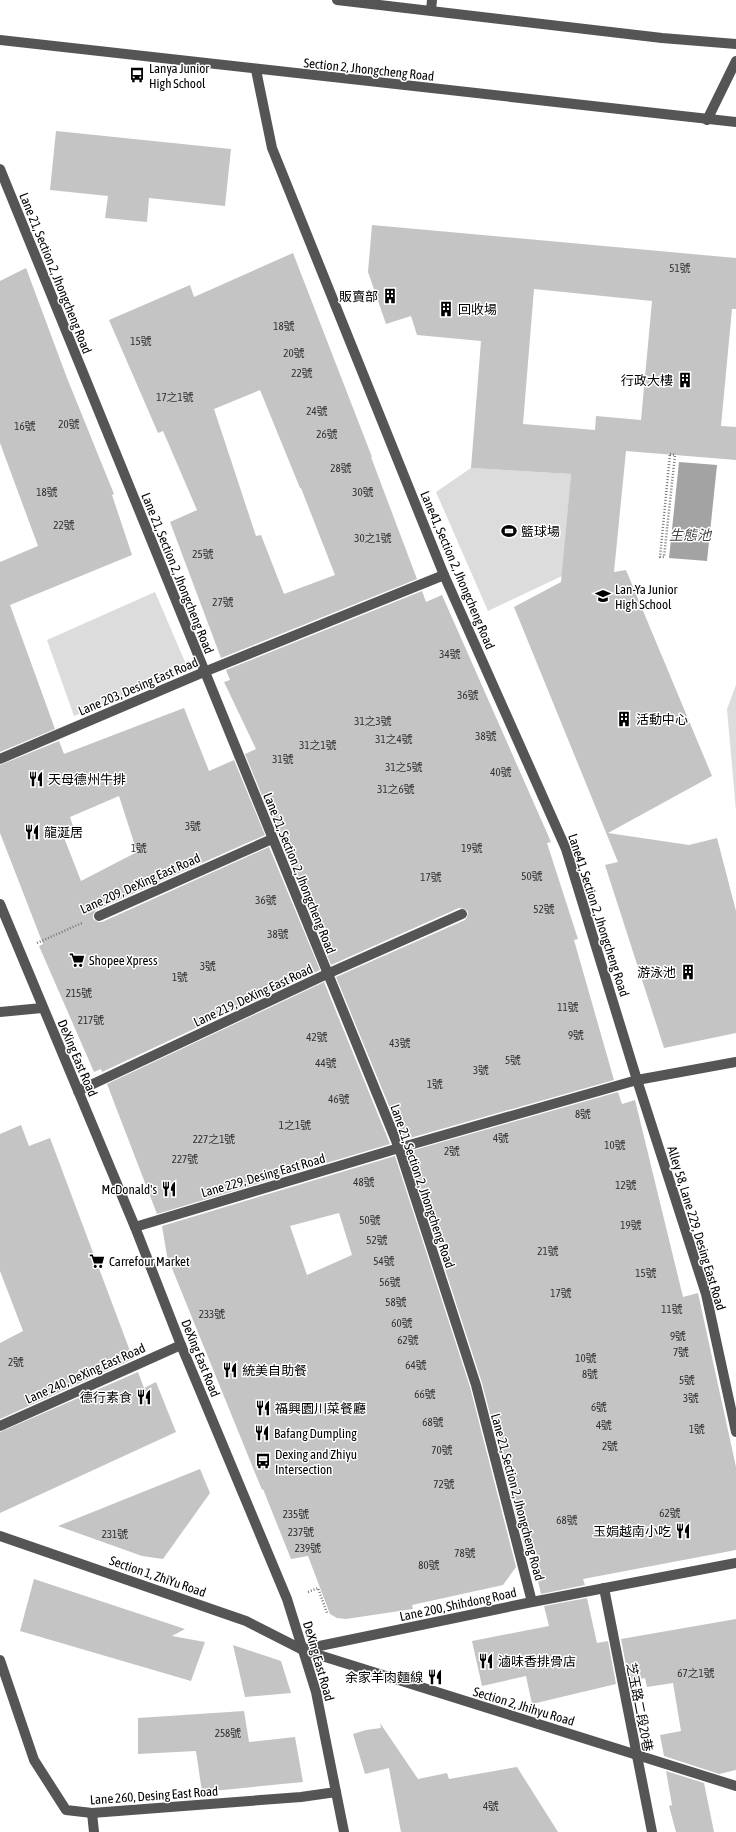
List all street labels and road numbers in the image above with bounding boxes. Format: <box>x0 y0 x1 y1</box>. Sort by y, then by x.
street label: Section 2, Jhongcheng Road <box>303 55 435 84</box>
street label: Lane 21, Section 2, Jhongcheng Road <box>16 190 95 356</box>
street label: Lane41, Section 2, Jhongcheng Road <box>417 489 498 652</box>
street label: Lane 21, Section 2, Jhongcheng Road <box>138 490 217 656</box>
street label: Lane 203, Desing East Road <box>76 654 200 718</box>
street label: Lane 21, Section 2, Jhongcheng Road <box>260 790 339 956</box>
street label: Lane41, Section 2, Jhongcheng Road <box>565 832 632 999</box>
street label: Lane 209, DeXing East Road <box>78 850 202 917</box>
street label: Lane 219, DeXing East Road <box>191 961 315 1030</box>
street label: DeXing East Road <box>55 1017 101 1099</box>
street label: Lane 21, Section 2, Jhongcheng Road <box>387 1102 458 1270</box>
street label: Alley 58, Lane 229, Desing East Road <box>664 1144 729 1312</box>
street label: Lane 229, Desing East Road <box>199 1151 327 1200</box>
street label: DeXing East Road <box>178 1317 223 1399</box>
street label: Lane 240, DeXing East Road <box>23 1340 147 1407</box>
street label: Lane 21, Section 2, Jhongcheng Road <box>488 1412 547 1582</box>
street label: Section 1, ZhiYu Road <box>108 1553 208 1600</box>
street label: Lane 200, Shihdong Road <box>398 1585 518 1624</box>
street label: DeXing East Road <box>300 1620 337 1703</box>
street label: 芝玉路二段20巷 <box>624 1661 655 1753</box>
street label: Section 2, Jhihyu Road <box>471 1684 576 1729</box>
street label: Lane 260, Desing East Road <box>89 1784 219 1807</box>

